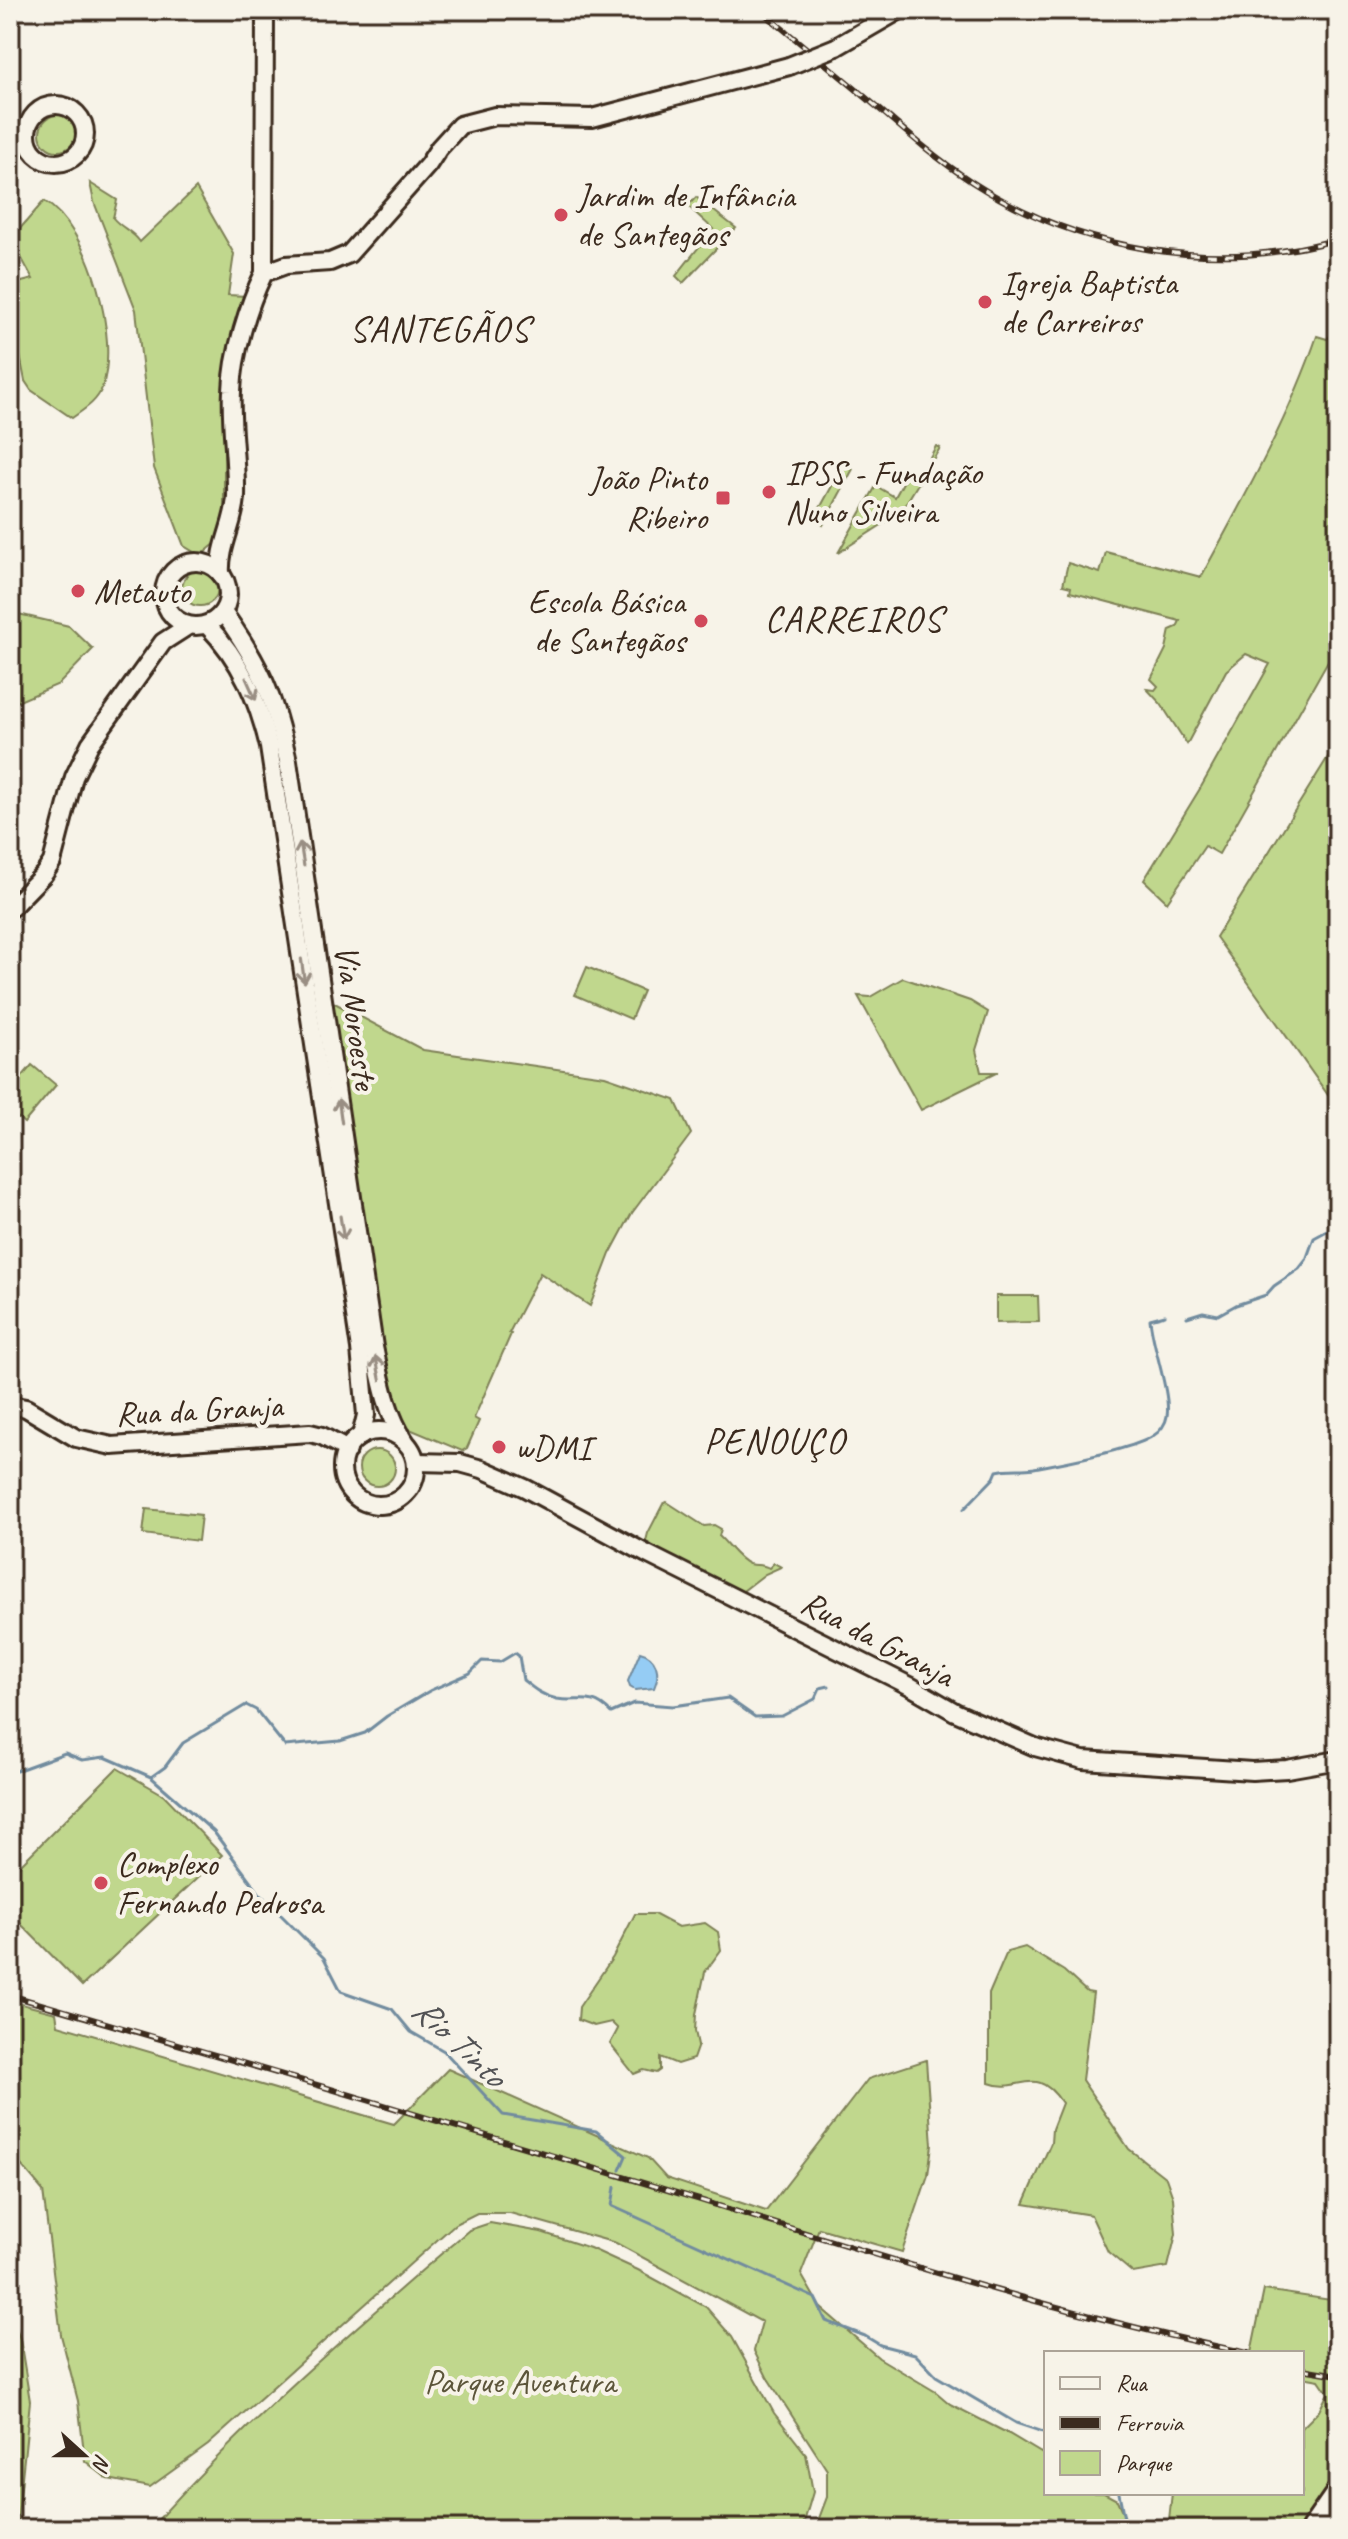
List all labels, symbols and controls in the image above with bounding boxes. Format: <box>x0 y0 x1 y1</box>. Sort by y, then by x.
place label: Jardim de Infância de Santegãos <box>575 174 797 256</box>
marker: Jardim de Infância de Santegãos <box>552 206 570 224</box>
place label: Igreja Baptista de Carreiros <box>1001 261 1179 343</box>
marker: Igreja Baptista de Carreiros <box>976 293 994 311</box>
district label: SANTEGÃOS <box>350 306 535 352</box>
place label: IPSS - Fundação Nuno Silveira <box>785 451 984 533</box>
place label: João Pinto Ribeiro <box>587 457 709 539</box>
marker: IPSS - Fundação Nuno Silveira <box>760 483 778 501</box>
marker: João Pinto Ribeiro <box>714 489 732 507</box>
place label: Metauto <box>94 570 192 613</box>
place label: Escola Básica de Santegãos <box>528 580 688 662</box>
marker: Metauto <box>69 582 87 600</box>
district label: CARREIROS <box>765 596 948 642</box>
marker: Escola Básica de Santegãos <box>692 612 710 630</box>
one-way arrow <box>244 677 259 701</box>
one-way arrow <box>294 842 309 867</box>
street label: Via Noroeste <box>325 942 388 1094</box>
one-way arrow <box>296 958 311 983</box>
one-way arrow <box>332 1099 347 1124</box>
one-way arrow <box>335 1215 350 1240</box>
one-way arrow <box>370 1356 385 1382</box>
street label: Rua da Granja <box>115 1384 286 1435</box>
district label: PENOUÇO <box>704 1418 848 1464</box>
place label: wDMI <box>515 1426 598 1469</box>
marker: wDMI <box>490 1438 508 1456</box>
street label: Rua da Granja <box>794 1580 964 1698</box>
place label: Complexo Fernando Pedrosa <box>117 1842 325 1924</box>
marker: Complexo Fernando Pedrosa <box>92 1874 110 1892</box>
water label: Rio Tinto <box>403 1987 520 2100</box>
legend <box>1044 2351 1304 2495</box>
park label: Parque Aventura <box>425 2360 618 2403</box>
text: Rua <box>1116 2368 1148 2398</box>
text: Ferrovia <box>1116 2408 1185 2438</box>
north arrow <box>44 2415 124 2495</box>
text: Parque <box>1116 2448 1173 2478</box>
text: N <box>85 2450 117 2476</box>

